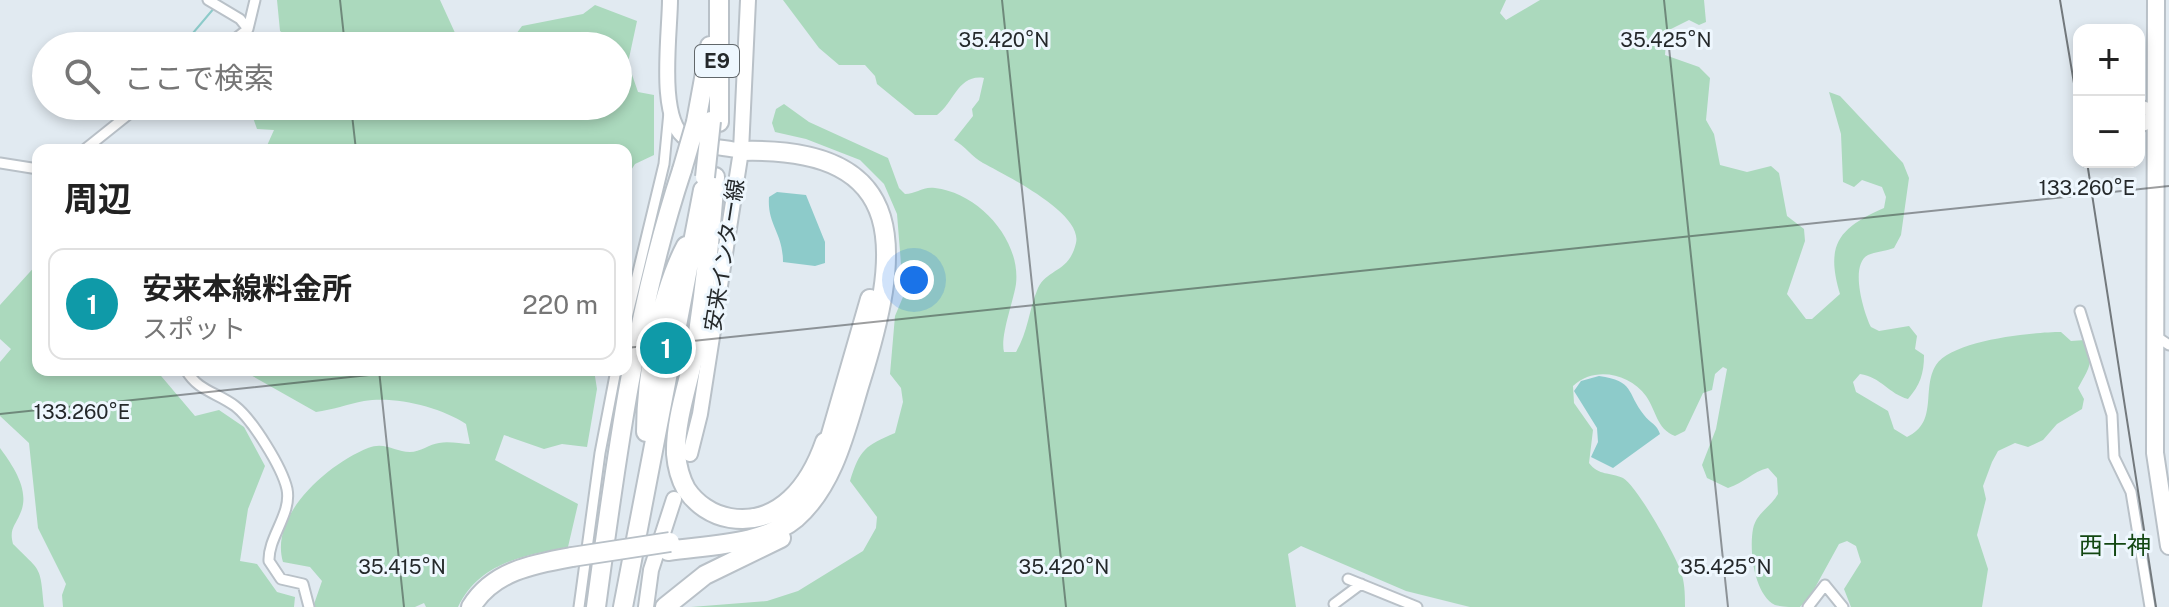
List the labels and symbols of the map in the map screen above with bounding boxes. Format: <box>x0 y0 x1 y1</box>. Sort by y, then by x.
text: 35.420°N <box>959 28 1049 52</box>
text: 35.425°N <box>1620 28 1712 52</box>
road number: E9 <box>695 45 739 77</box>
text: 133.260°E <box>2039 176 2135 200</box>
street label: 安来インター線 <box>699 177 749 333</box>
your location <box>894 260 934 300</box>
pin: 1 <box>640 318 692 378</box>
text: 133.260°E <box>34 400 130 424</box>
district label: 西十神 <box>2079 531 2151 559</box>
text: 35.415°N <box>358 555 446 579</box>
text: 35.420°N <box>1019 555 1109 579</box>
text: 35.425°N <box>1680 555 1772 579</box>

